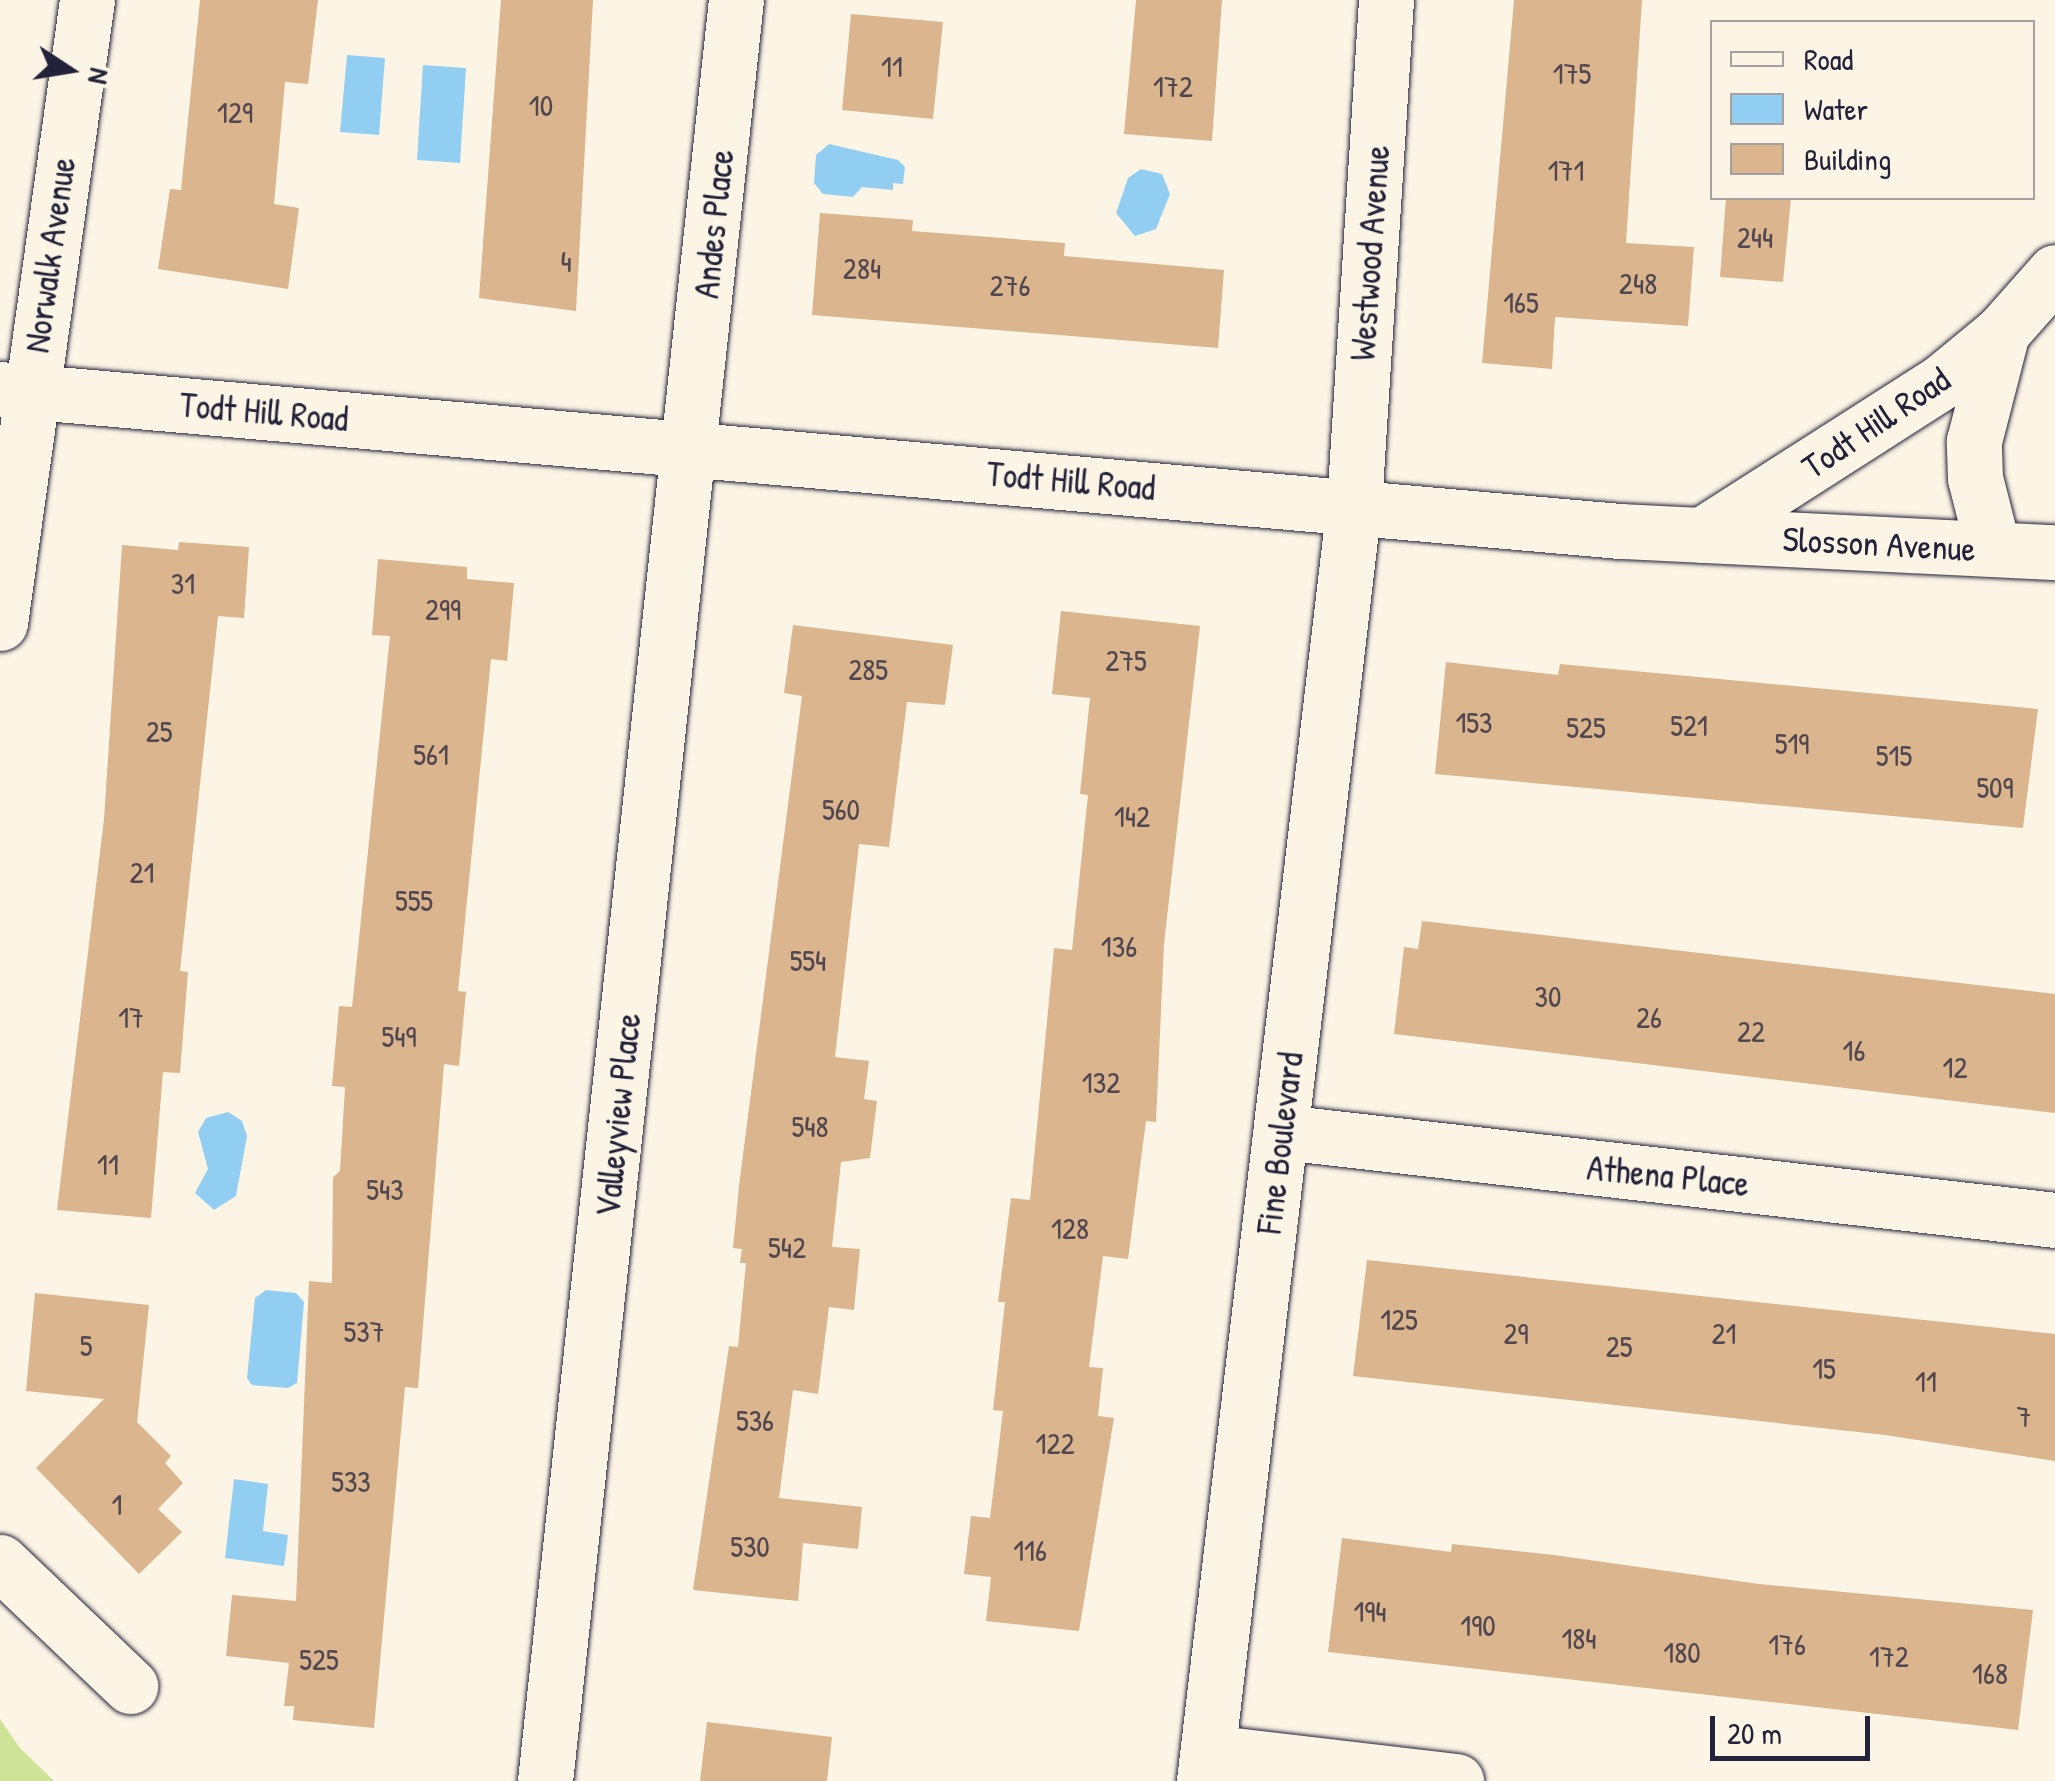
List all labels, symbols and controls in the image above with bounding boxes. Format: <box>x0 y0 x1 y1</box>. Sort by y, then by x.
north arrow <box>20 20 120 120</box>
legend <box>1710 20 2035 200</box>
text: Road <box>1804 39 1853 79</box>
house number: 11 <box>881 48 903 84</box>
house number: 175 <box>1553 55 1591 91</box>
text: N <box>79 65 119 87</box>
house number: 172 <box>1153 68 1193 104</box>
house number: 10 <box>529 87 553 123</box>
text: Water <box>1804 89 1868 129</box>
house number: 129 <box>217 94 253 130</box>
text: Building <box>1804 139 1891 179</box>
street label: Westwood Avenue <box>1342 144 1398 362</box>
street label: Andes Place <box>685 148 743 300</box>
house number: 171 <box>1548 152 1584 188</box>
street label: Norwalk Avenue <box>16 155 84 355</box>
house number: 244 <box>1737 219 1773 255</box>
house number: 4 <box>560 243 572 279</box>
house number: 284 <box>843 250 881 286</box>
house number: 248 <box>1619 265 1657 301</box>
house number: 276 <box>990 267 1030 303</box>
house number: 165 <box>1503 284 1539 320</box>
street label: Todt Hill Road <box>1794 358 1958 488</box>
street label: Todt Hill Road <box>178 384 350 440</box>
street label: Todt Hill Road <box>985 453 1157 509</box>
street label: Slosson Avenue <box>1781 518 1977 570</box>
house number: 31 <box>171 565 195 601</box>
house number: 299 <box>425 591 461 627</box>
house number: 275 <box>1105 642 1147 678</box>
house number: 285 <box>848 651 888 687</box>
house number: 153 <box>1455 704 1493 740</box>
house number: 521 <box>1670 707 1708 743</box>
house number: 525 <box>1566 709 1606 745</box>
house number: 25 <box>146 713 172 749</box>
house number: 519 <box>1775 725 1809 761</box>
house number: 561 <box>413 736 449 772</box>
house number: 515 <box>1876 737 1912 773</box>
house number: 509 <box>1976 769 2014 805</box>
house number: 560 <box>822 791 860 827</box>
house number: 142 <box>1114 798 1150 834</box>
house number: 21 <box>130 854 154 890</box>
house number: 555 <box>395 882 433 918</box>
house number: 136 <box>1101 928 1137 964</box>
house number: 554 <box>790 942 826 978</box>
house number: 30 <box>1535 978 1561 1014</box>
house number: 17 <box>118 999 144 1035</box>
house number: 26 <box>1636 999 1662 1035</box>
street label: Valleyview Place <box>586 1011 650 1219</box>
house number: 22 <box>1737 1013 1765 1049</box>
house number: 549 <box>382 1018 416 1054</box>
house number: 16 <box>1843 1032 1865 1068</box>
house number: 12 <box>1943 1049 1967 1085</box>
street label: Fine Boulevard <box>1248 1050 1312 1236</box>
house number: 132 <box>1082 1064 1120 1100</box>
house number: 548 <box>792 1108 828 1144</box>
house number: 11 <box>97 1146 119 1182</box>
street label: Athena Place <box>1585 1147 1751 1205</box>
house number: 543 <box>366 1171 404 1207</box>
house number: 128 <box>1051 1210 1089 1246</box>
house number: 542 <box>768 1229 806 1265</box>
house number: 125 <box>1380 1301 1418 1337</box>
house number: 537 <box>344 1313 384 1349</box>
house number: 29 <box>1503 1315 1529 1351</box>
house number: 21 <box>1712 1315 1736 1351</box>
house number: 5 <box>80 1327 92 1363</box>
house number: 25 <box>1606 1328 1632 1364</box>
house number: 15 <box>1812 1350 1836 1386</box>
house number: 11 <box>1915 1363 1937 1399</box>
house number: 7 <box>2017 1398 2031 1434</box>
house number: 536 <box>736 1402 774 1438</box>
house number: 122 <box>1036 1425 1074 1461</box>
house number: 533 <box>331 1463 371 1499</box>
house number: 1 <box>112 1486 122 1522</box>
house number: 530 <box>730 1528 770 1564</box>
house number: 116 <box>1013 1532 1047 1568</box>
house number: 194 <box>1353 1593 1387 1629</box>
house number: 190 <box>1460 1607 1496 1643</box>
house number: 184 <box>1561 1620 1597 1656</box>
house number: 176 <box>1768 1626 1806 1662</box>
house number: 180 <box>1663 1634 1701 1670</box>
house number: 172 <box>1869 1638 1909 1674</box>
house number: 525 <box>299 1641 339 1677</box>
house number: 168 <box>1972 1655 2008 1691</box>
scale bar <box>1715 1696 1875 1758</box>
text: 20 m <box>1727 1713 1782 1753</box>

